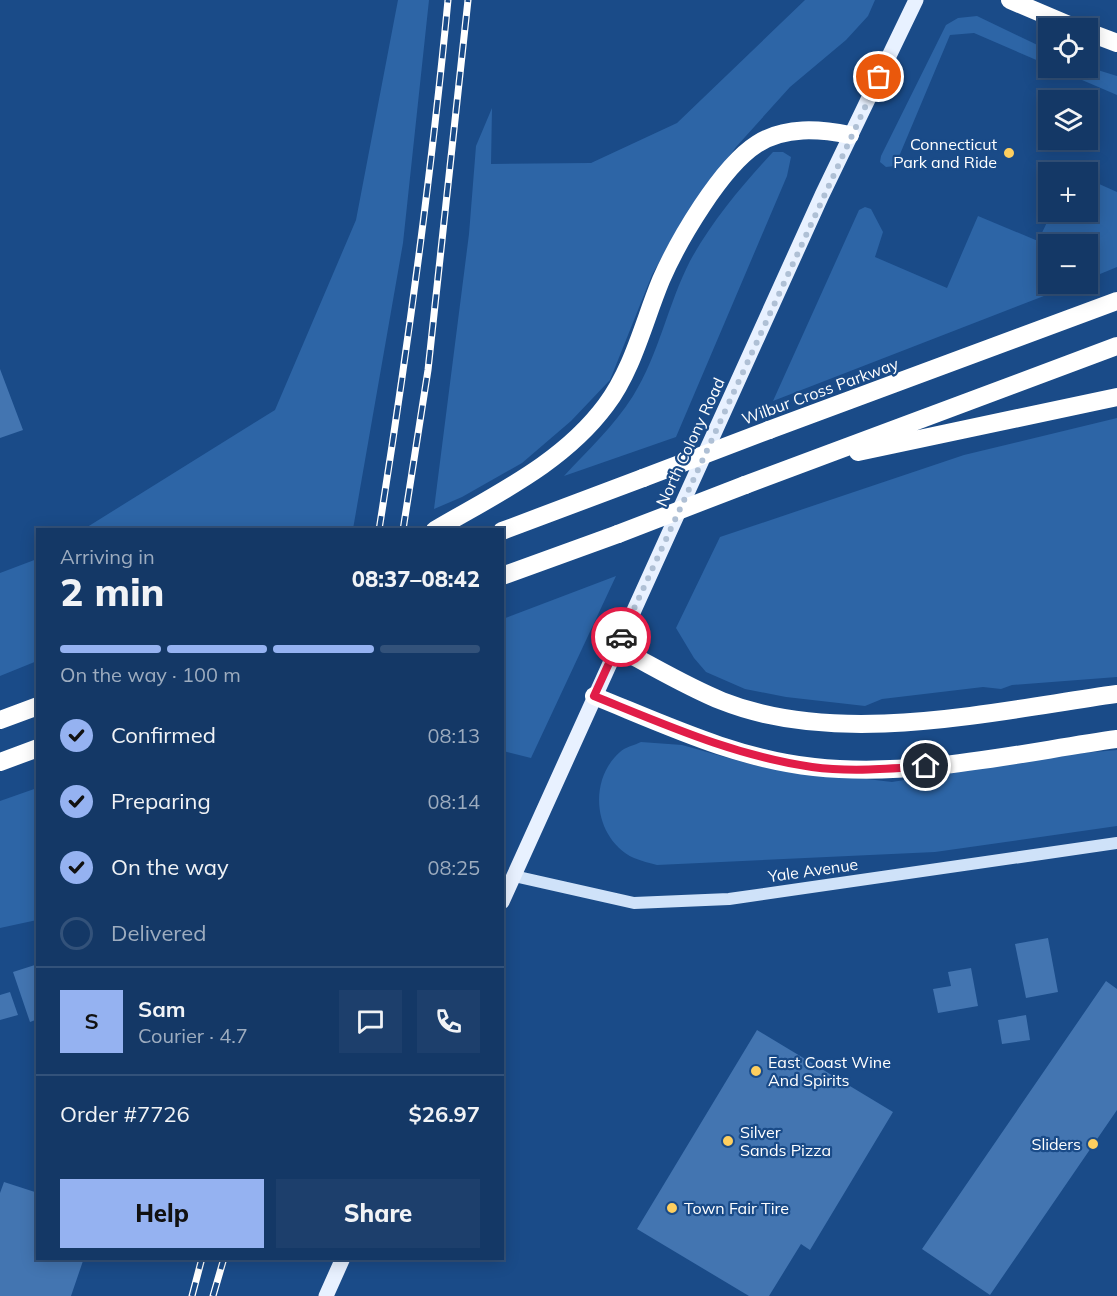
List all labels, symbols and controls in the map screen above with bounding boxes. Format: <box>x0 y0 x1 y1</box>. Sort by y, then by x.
map controls <box>1038 18 1098 294</box>
button: locate <box>1038 18 1098 78</box>
pin <box>853 51 904 102</box>
icon: bag <box>862 60 895 93</box>
button: layers <box>1038 90 1098 150</box>
place label: Connecticut Park and Ride <box>893 134 997 172</box>
marker: Connecticut Park and Ride <box>1002 146 1016 160</box>
button: + <box>1038 162 1098 222</box>
button: − <box>1038 234 1098 294</box>
street label: Wilbur Cross Parkway <box>739 353 902 429</box>
street label: North Colony Road <box>651 374 729 510</box>
text: Arriving in <box>60 544 155 569</box>
text: 08:37–08:42 <box>352 565 480 593</box>
text: 2 min <box>60 567 165 616</box>
courier <box>591 607 651 667</box>
icon: car <box>605 621 638 654</box>
text: On the way · 100 m <box>60 662 241 687</box>
icon: check <box>60 719 93 752</box>
text: Confirmed <box>111 721 216 749</box>
text: 08:13 <box>427 723 480 748</box>
pin <box>900 740 951 791</box>
icon: home <box>909 749 942 782</box>
icon: check <box>60 785 93 818</box>
text: Preparing <box>111 787 211 815</box>
text: 08:14 <box>427 789 480 814</box>
icon: check <box>60 851 93 884</box>
text: On the way <box>111 853 229 881</box>
street label: Yale Avenue <box>766 854 859 886</box>
text: 08:25 <box>427 855 480 880</box>
text: Delivered <box>111 919 206 947</box>
button: chat <box>339 990 402 1053</box>
button: phone <box>417 990 480 1053</box>
text: Sam <box>138 995 186 1023</box>
text: S <box>84 1007 99 1035</box>
text: Courier · 4.7 <box>138 1023 248 1048</box>
place label: East Coast Wine And Spirits <box>768 1052 891 1090</box>
marker: East Coast Wine And Spirits <box>749 1064 763 1078</box>
text: Order #7726 <box>60 1100 190 1128</box>
text: $26.97 <box>409 1100 480 1128</box>
place label: Silver Sands Pizza <box>740 1122 831 1160</box>
marker: Silver Sands Pizza <box>721 1134 735 1148</box>
place label: Sliders <box>1031 1134 1081 1154</box>
marker: Sliders <box>1086 1137 1100 1151</box>
button: Help <box>60 1179 264 1248</box>
button: Share <box>276 1179 480 1248</box>
place label: Town Fair Tire <box>684 1198 789 1218</box>
marker: Town Fair Tire <box>665 1201 679 1215</box>

